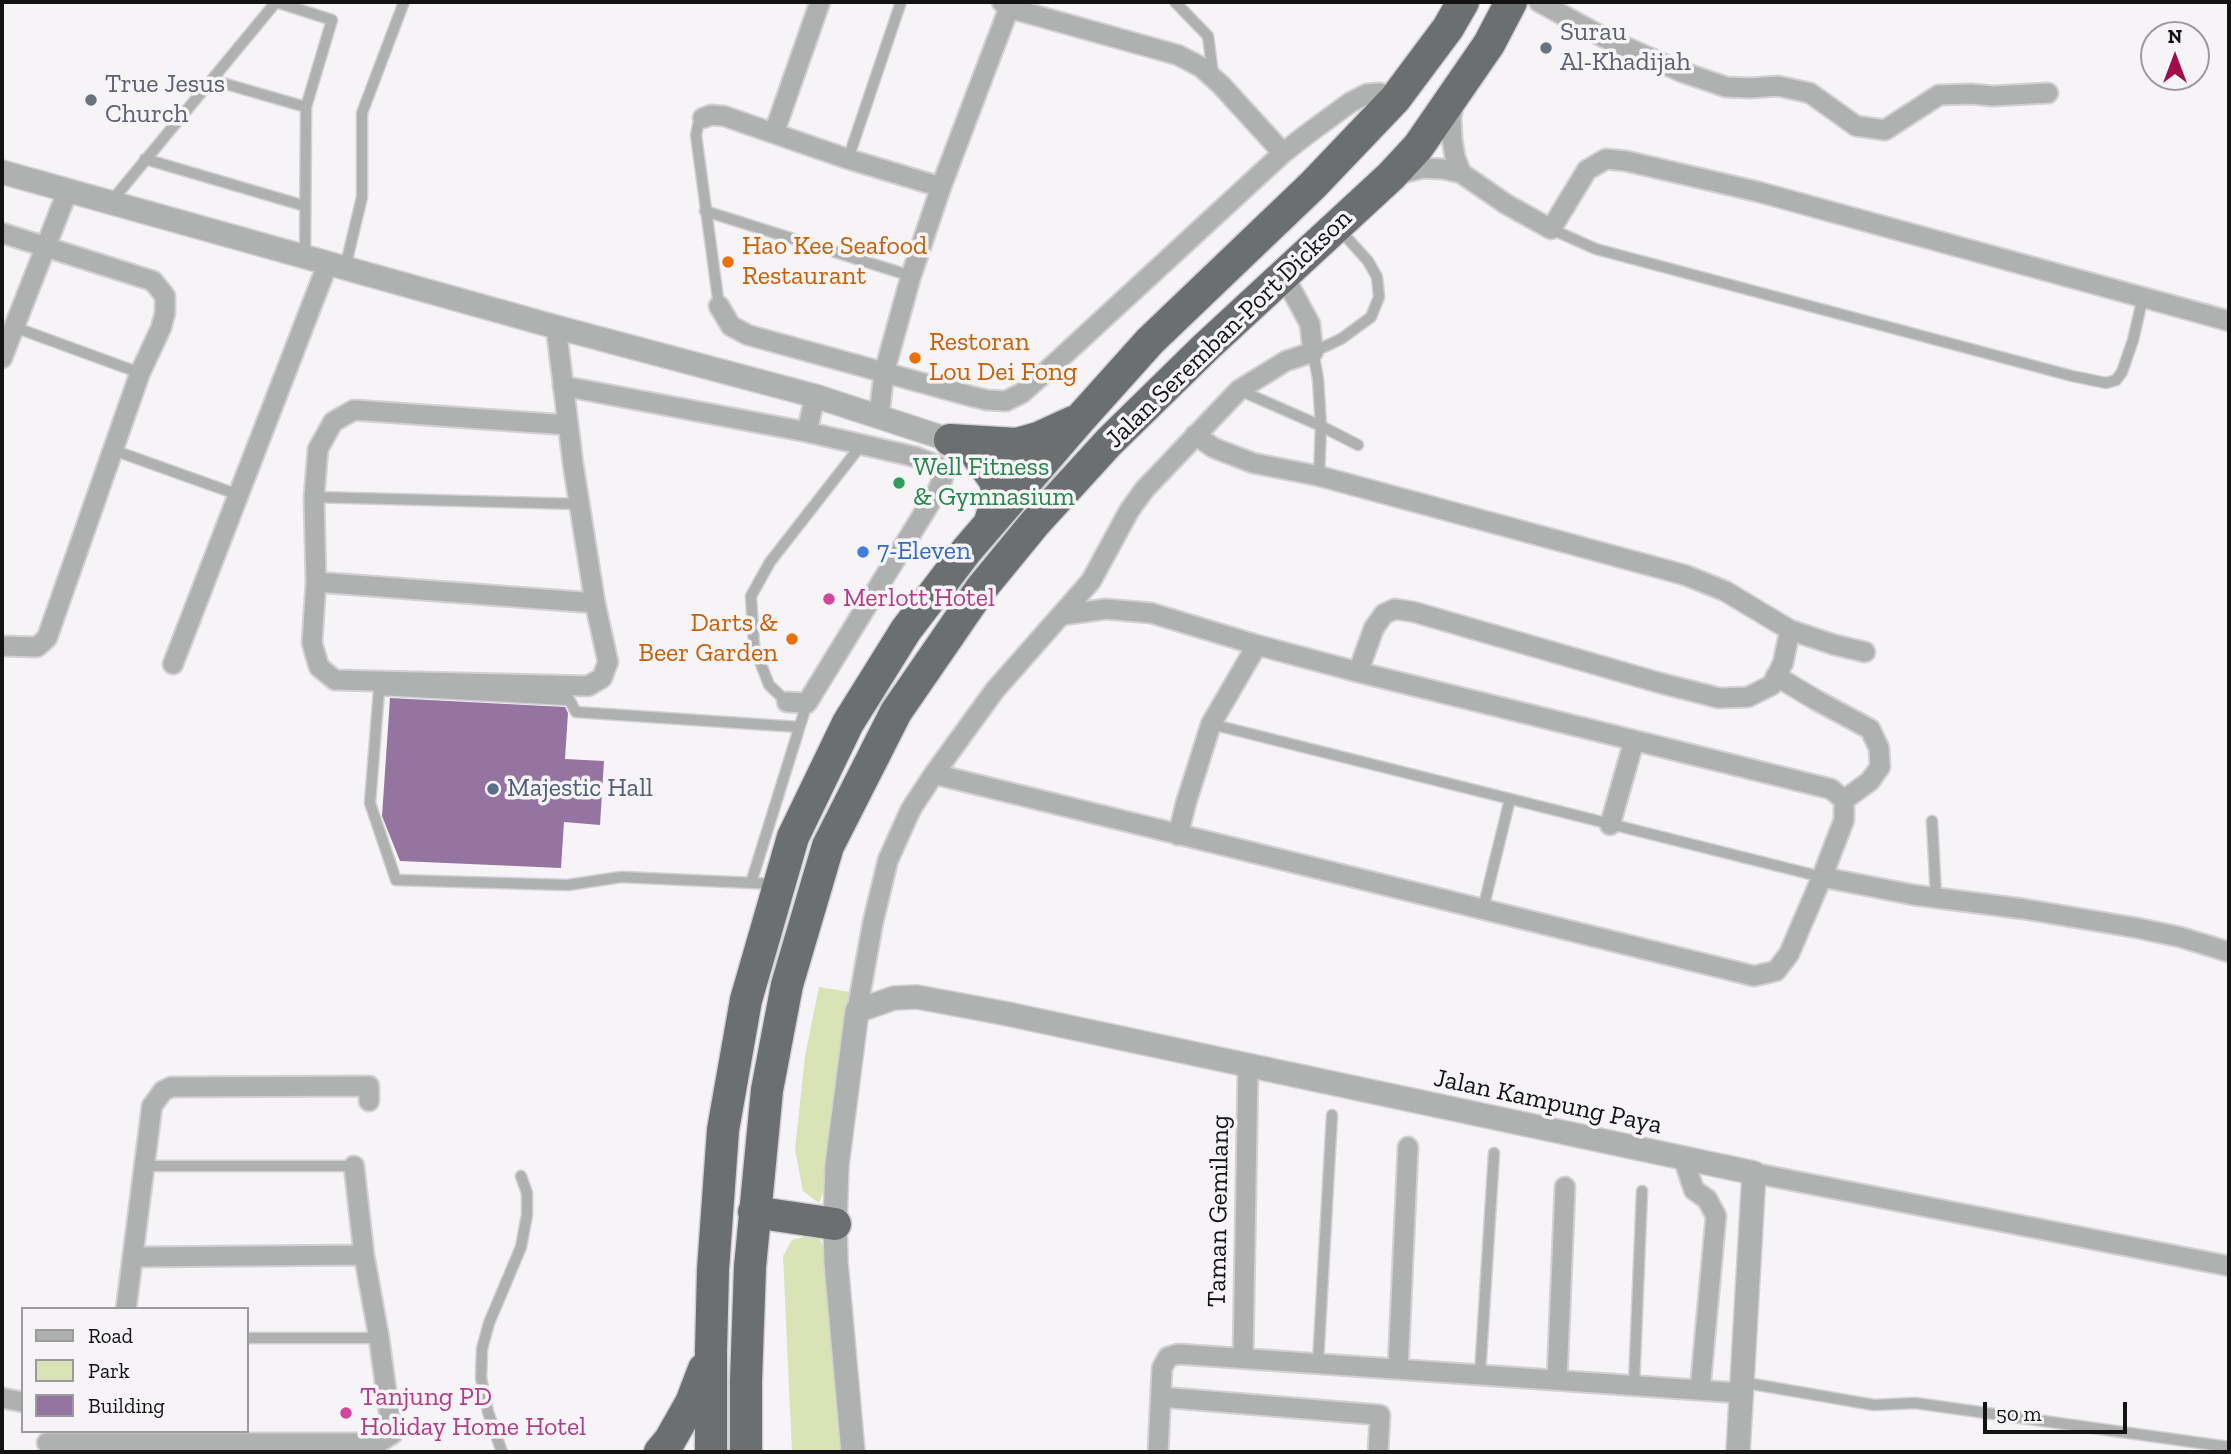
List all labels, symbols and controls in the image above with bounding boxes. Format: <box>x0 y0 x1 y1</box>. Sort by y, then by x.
place label: Surau Al-Khadijah <box>1560 17 1691 78</box>
north arrow <box>2140 21 2210 91</box>
text: N <box>2168 25 2182 48</box>
marker: Surau Al-Khadijah <box>1538 40 1554 56</box>
place label: True Jesus Church <box>105 69 225 130</box>
marker: True Jesus Church <box>83 92 99 108</box>
street label: Jalan Seremban-Port Dickson <box>1099 203 1359 455</box>
place label: Hao Kee Seafood Restaurant <box>742 231 927 292</box>
marker: Hao Kee Seafood Restaurant <box>720 254 736 270</box>
place label: Restoran Lou Dei Fong <box>929 327 1077 388</box>
marker: Restoran Lou Dei Fong <box>907 350 923 366</box>
place label: Well Fitness & Gymnasium <box>913 452 1075 514</box>
marker: Well Fitness & Gymnasium <box>891 475 907 491</box>
place label: 7-Eleven <box>877 536 971 568</box>
marker: 7-Eleven <box>855 544 871 560</box>
place label: Merlott Hotel <box>843 583 995 615</box>
marker: Merlott Hotel <box>821 591 837 607</box>
place label: Darts & Beer Garden <box>638 608 778 670</box>
marker: Darts & Beer Garden <box>784 631 800 647</box>
place label: Majestic Hall <box>507 773 653 805</box>
marker: Majestic Hall <box>485 781 501 797</box>
street label: Jalan Kampung Paya <box>1431 1063 1665 1141</box>
street label: Taman Gemilang <box>1202 1115 1236 1307</box>
legend <box>21 1307 248 1433</box>
text: Road <box>88 1323 133 1348</box>
text: Park <box>88 1358 130 1383</box>
place label: Tanjung PD Holiday Home Hotel <box>360 1382 586 1444</box>
scale bar <box>1986 1388 2130 1432</box>
text: Building <box>88 1393 165 1418</box>
text: 50 m <box>1996 1401 2042 1426</box>
marker: Tanjung PD Holiday Home Hotel <box>338 1405 354 1421</box>

